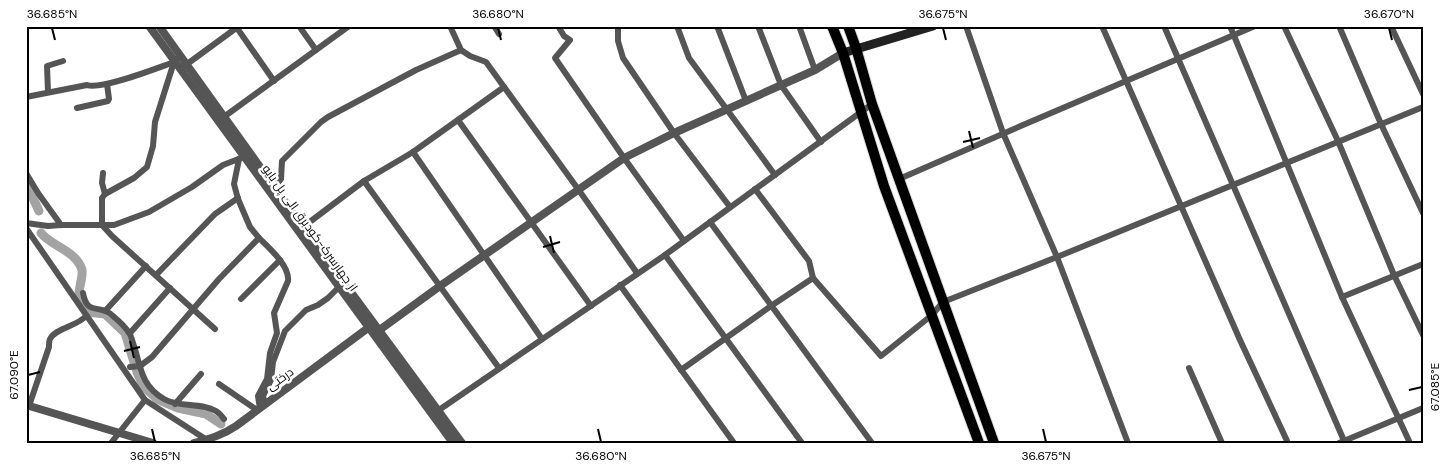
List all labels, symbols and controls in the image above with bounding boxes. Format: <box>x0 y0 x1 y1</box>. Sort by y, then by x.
text: 36.685°N <box>27 6 77 22</box>
text: 36.680°N <box>472 6 524 22</box>
text: 36.675°N <box>918 6 968 22</box>
text: 36.670°N <box>1364 6 1414 22</box>
street label: از جهارسرک-کودبرق الی پل بایو <box>258 162 361 295</box>
text: 67.090°E <box>6 350 22 400</box>
text: 67.085°E <box>1427 363 1443 411</box>
street label: درختی <box>263 364 297 394</box>
text: 36.685°N <box>130 448 180 464</box>
text: 36.680°N <box>575 448 627 464</box>
text: 36.675°N <box>1021 448 1071 464</box>

